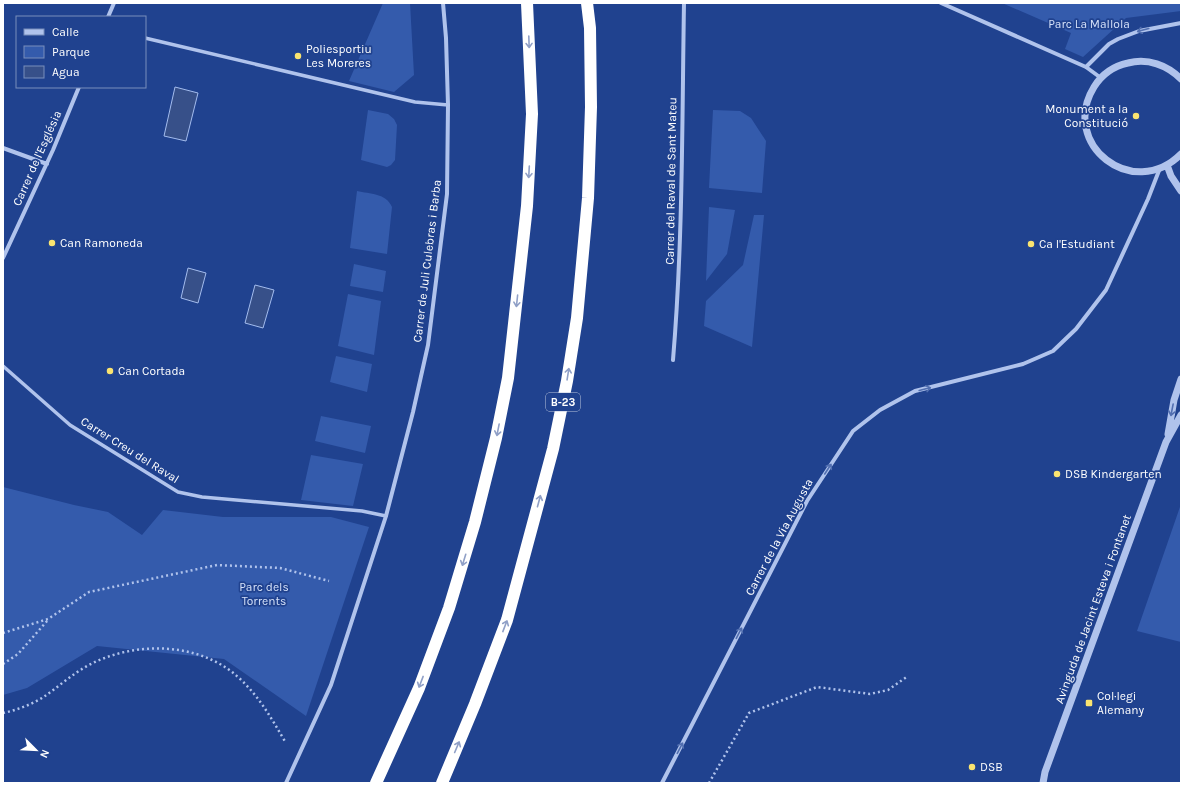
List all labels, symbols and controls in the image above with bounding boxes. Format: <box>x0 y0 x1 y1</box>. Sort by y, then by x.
legend <box>16 16 146 88</box>
park label: Parc La Mallola <box>1048 17 1130 31</box>
text: Calle <box>52 25 79 39</box>
one-way arrow <box>1136 27 1149 35</box>
one-way arrow <box>525 35 533 48</box>
place label: Poliesportiu Les Moreres <box>306 42 372 70</box>
text: Parque <box>52 45 90 59</box>
marker: Poliesportiu Les Moreres <box>293 51 303 61</box>
text: Agua <box>52 65 80 79</box>
street label: Carrer del Raval de Sant Mateu <box>663 97 679 265</box>
place label: Monument a la Constitució <box>1045 102 1128 130</box>
street label: Carrer de l'Església <box>10 108 64 208</box>
marker: Monument a la Constitució <box>1131 111 1141 121</box>
one-way arrow <box>525 165 533 178</box>
street label: Carrer de Juli Culebras i Barba <box>410 179 444 343</box>
place label: Can Ramoneda <box>60 236 143 250</box>
place label: Ca l'Estudiant <box>1039 237 1115 251</box>
marker: Can Ramoneda <box>47 238 57 248</box>
marker: Ca l'Estudiant <box>1026 239 1036 249</box>
one-way arrow <box>514 294 521 307</box>
place label: Can Cortada <box>118 364 185 378</box>
marker: Can Cortada <box>105 366 115 376</box>
one-way arrow <box>564 368 572 381</box>
one-way arrow <box>918 385 931 392</box>
road number: B-23 <box>546 393 580 411</box>
one-way arrow <box>1168 404 1176 417</box>
street label: Carrer Creu del Raval <box>78 414 182 486</box>
one-way arrow <box>493 423 501 436</box>
one-way arrow <box>824 464 832 475</box>
place label: DSB Kindergarten <box>1065 467 1162 481</box>
marker: DSB Kindergarten <box>1052 469 1062 479</box>
street label: Carrer de la Via Augusta <box>742 476 816 598</box>
one-way arrow <box>536 495 543 508</box>
street label: Avinguda de Jacint Esteva i Fontanet <box>1052 512 1134 706</box>
one-way arrow <box>460 553 467 566</box>
park label: Parc dels Torrents <box>239 580 289 608</box>
one-way arrow <box>501 621 509 633</box>
one-way arrow <box>736 627 744 639</box>
one-way arrow <box>417 676 425 688</box>
place label: Col·legi Alemany <box>1097 689 1144 717</box>
marker: Col·legi Alemany <box>1084 698 1094 708</box>
north arrow <box>16 730 56 770</box>
one-way arrow <box>453 742 461 754</box>
one-way arrow <box>677 743 684 755</box>
text: N <box>37 748 52 760</box>
place label: DSB <box>980 760 1003 774</box>
marker: DSB <box>967 762 977 772</box>

